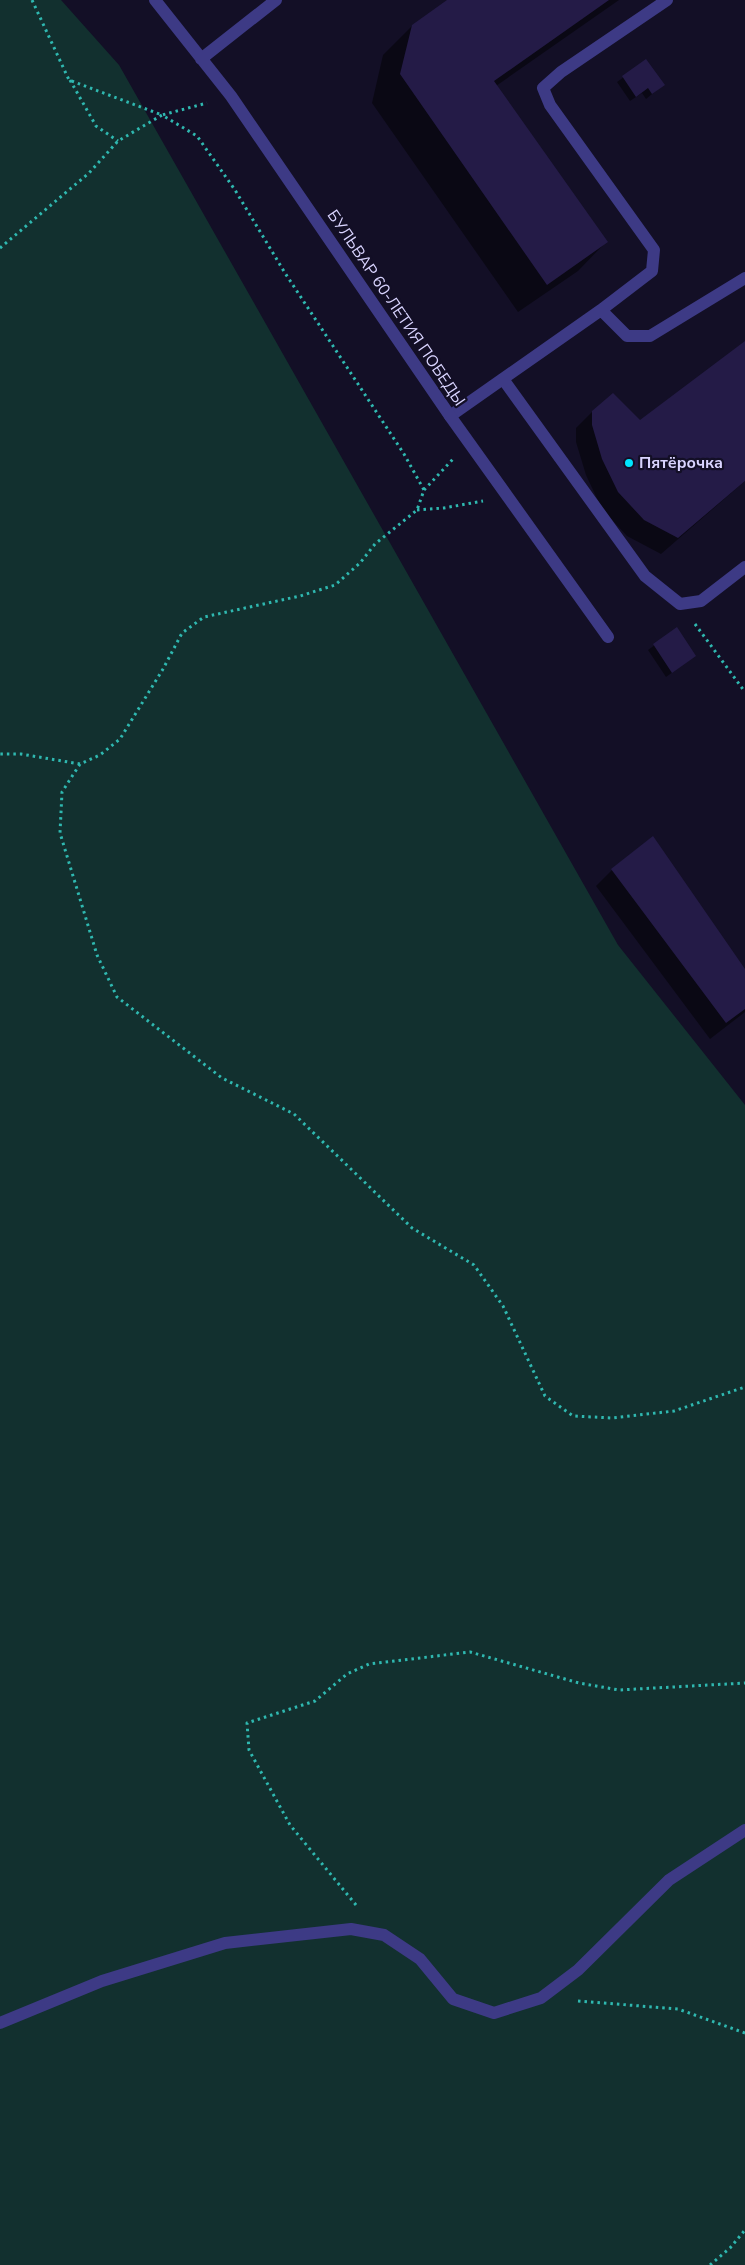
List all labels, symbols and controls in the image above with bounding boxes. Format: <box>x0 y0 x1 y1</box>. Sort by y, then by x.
street label: БУЛЬВАР 60-ЛЕТИЯ ПОБЕДЫ <box>322 205 470 411</box>
place label: Пятёрочка <box>639 452 723 474</box>
marker: Пятёрочка <box>623 457 635 469</box>

